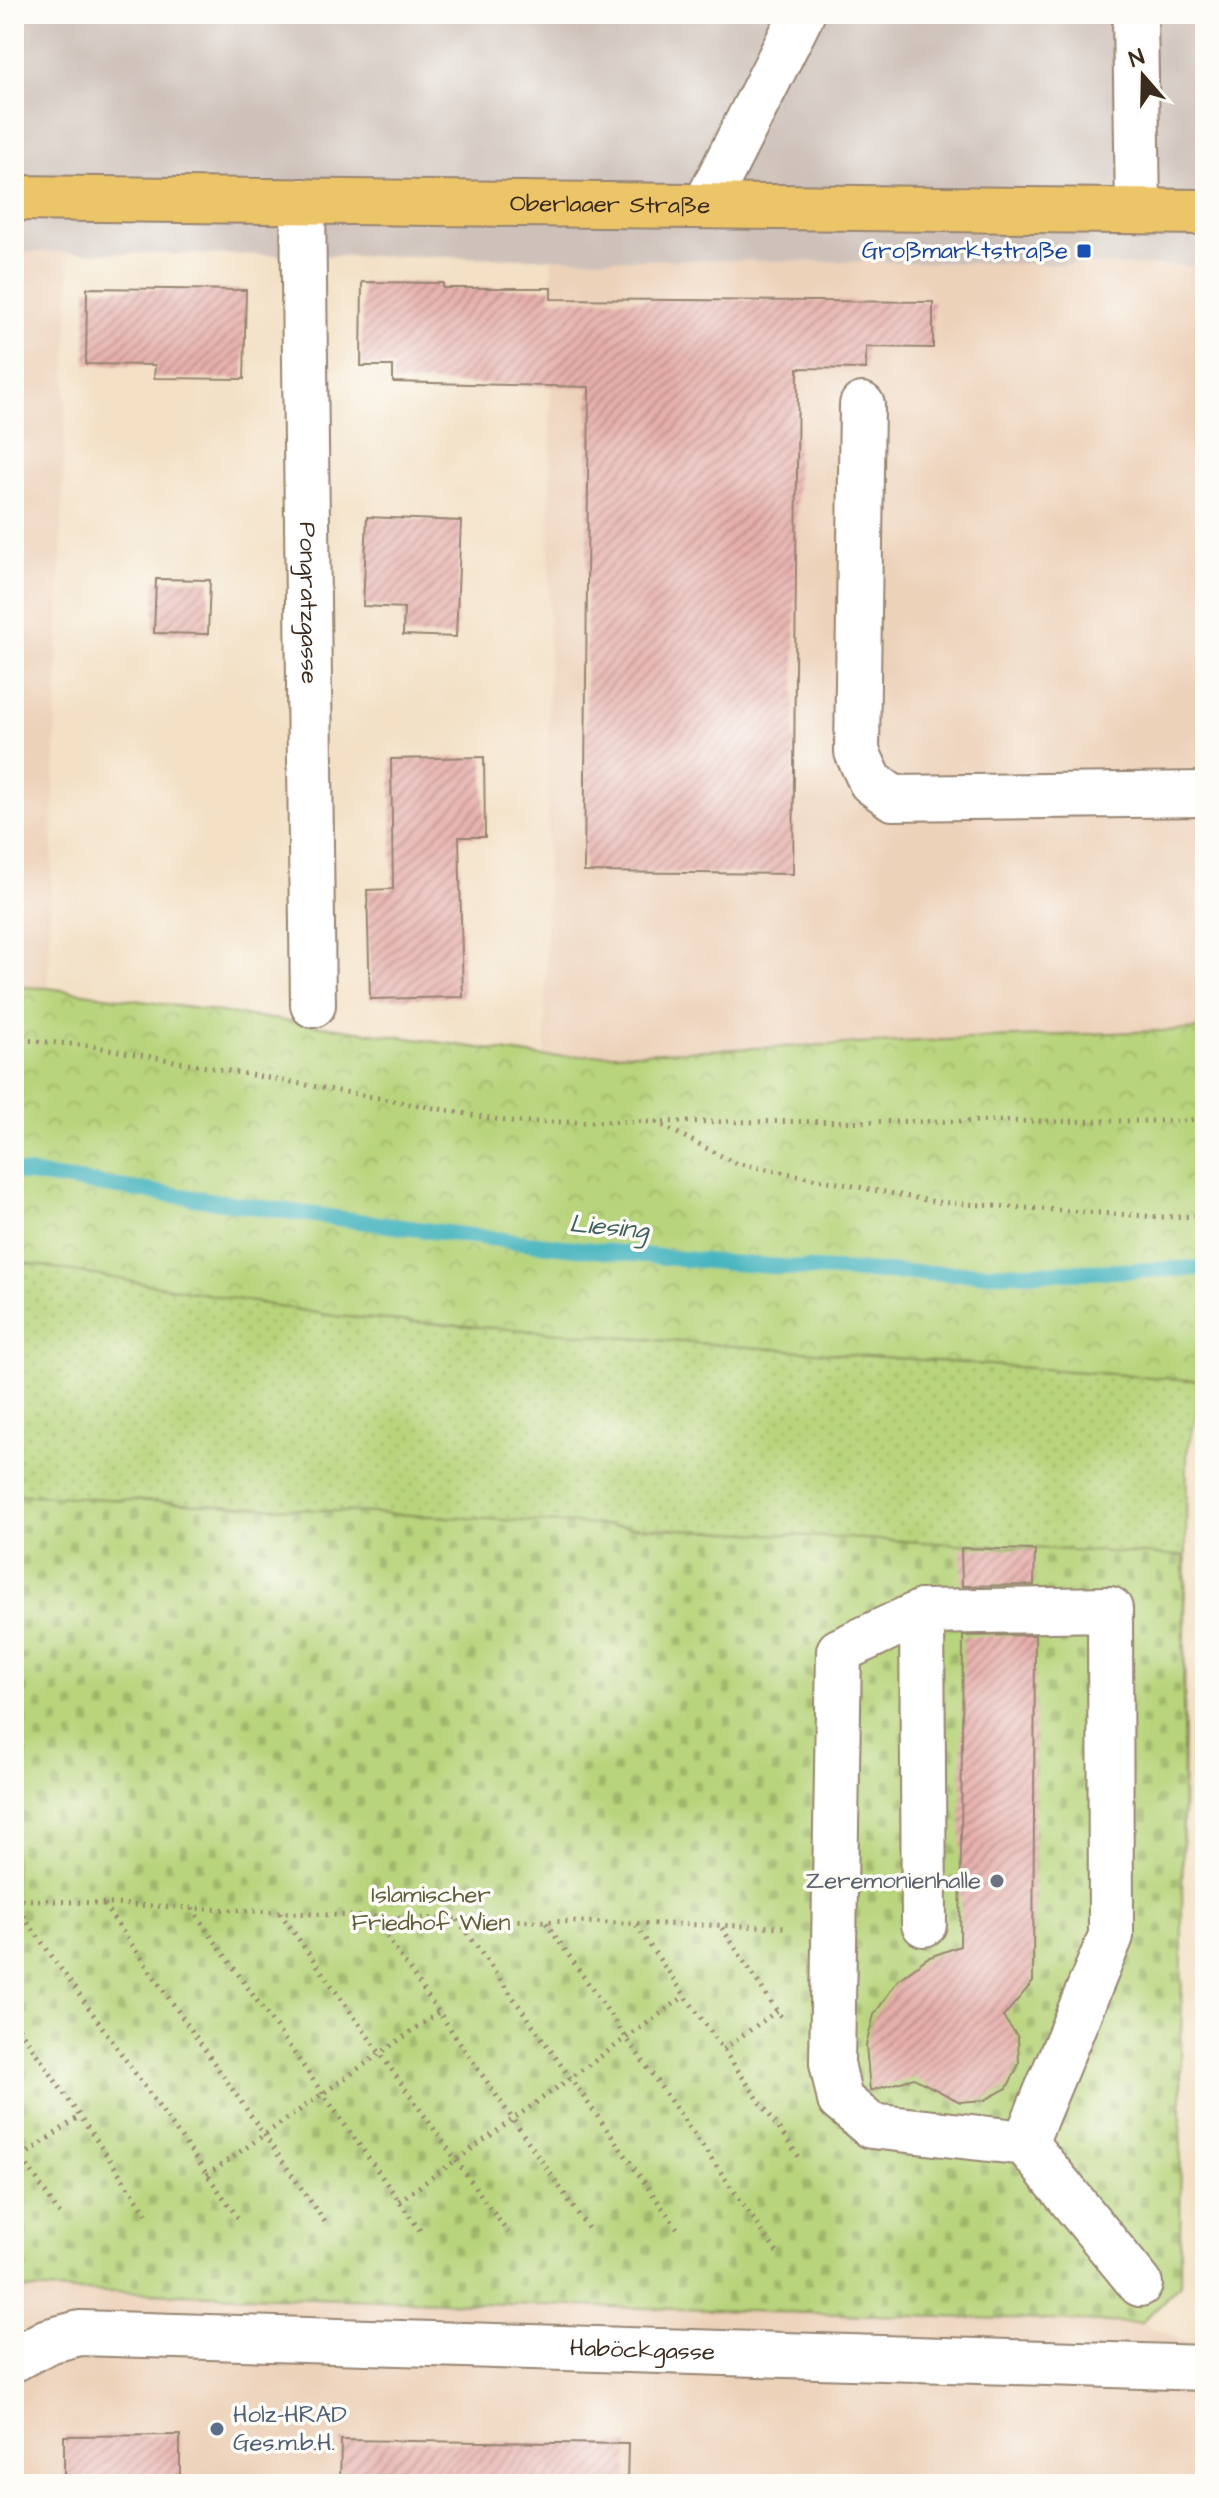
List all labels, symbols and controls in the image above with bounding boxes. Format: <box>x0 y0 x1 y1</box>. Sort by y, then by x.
north arrow <box>1103 36 1183 116</box>
text: N <box>1125 42 1149 76</box>
street label: Oberlaaer Straße <box>510 187 710 223</box>
place label: Großmarktstraße <box>862 234 1068 268</box>
marker: Großmarktstraße <box>1075 242 1093 260</box>
street label: Pongratzgasse <box>290 522 326 684</box>
water label: Liesing <box>568 1206 652 1250</box>
place label: Zeremonienhalle <box>806 1864 981 1898</box>
marker: Zeremonienhalle <box>988 1872 1006 1890</box>
park label: Islamischer Friedhof Wien <box>351 1878 511 1940</box>
street label: Haböckgasse <box>569 2331 715 2370</box>
place label: Holz-HRAD Ges.m.b.H. <box>233 2398 347 2460</box>
marker: Holz-HRAD Ges.m.b.H. <box>208 2420 226 2438</box>

